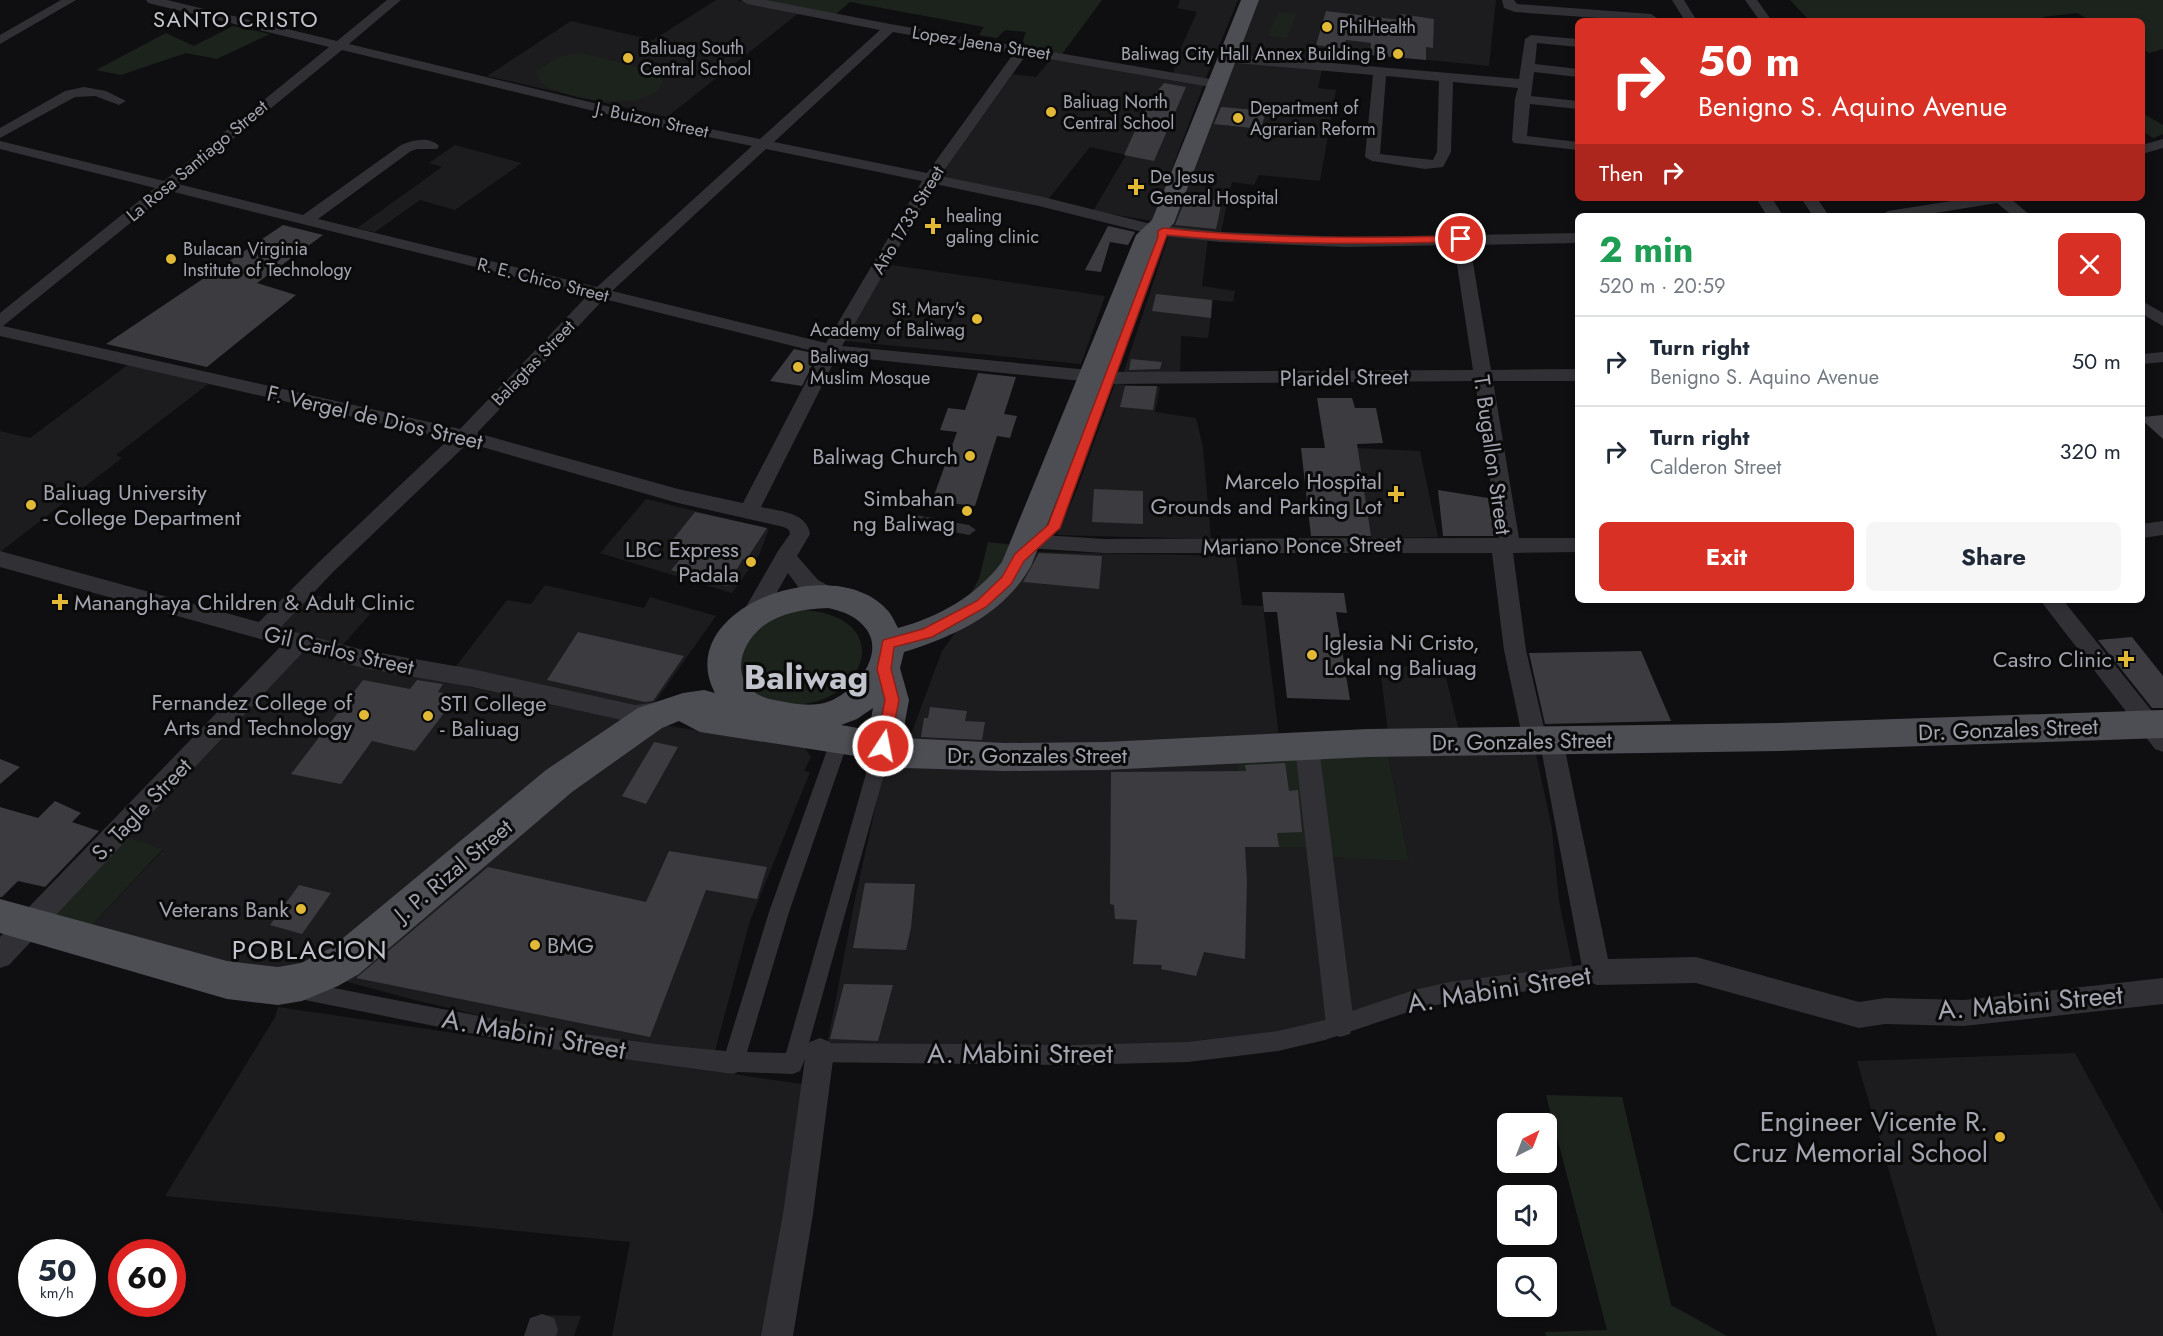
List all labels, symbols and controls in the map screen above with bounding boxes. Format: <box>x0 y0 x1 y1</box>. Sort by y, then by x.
district label: SANTO CRISTO <box>153 3 319 35</box>
place label: PhilHealth <box>1339 14 1416 40</box>
street label: Lopez Jaena Street <box>910 19 1053 67</box>
marker: PhilHealth <box>1320 20 1334 34</box>
text: 50 m <box>1698 31 1800 92</box>
place label: Baliuag South Central School <box>640 35 751 82</box>
place label: Baliwag City Hall Annex Building B <box>1121 41 1386 67</box>
icon: right <box>1599 42 1677 120</box>
marker: Baliwag City Hall Annex Building B <box>1391 47 1405 61</box>
marker: Baliuag South Central School <box>621 51 635 65</box>
text: Benigno S. Aquino Avenue <box>1698 87 2007 126</box>
place label: Baliuag North Central School <box>1063 89 1174 136</box>
street label: La Rosa Santiago Street <box>121 94 274 228</box>
street label: J. Buizon Street <box>591 95 712 145</box>
place label: Department of Agrarian Reform <box>1250 95 1376 142</box>
marker: Baliuag North Central School <box>1044 105 1058 119</box>
marker: Department of Agrarian Reform <box>1231 111 1245 125</box>
icon: right <box>1656 156 1689 189</box>
text: Then <box>1599 157 1644 189</box>
street label: Año 1733 Street <box>865 160 951 279</box>
place label: De Jesus General Hospital <box>1150 164 1278 211</box>
marker: De Jesus General Hospital <box>1127 178 1145 196</box>
place label: healing galing clinic <box>946 203 1039 250</box>
pin <box>1435 213 1486 264</box>
marker: healing galing clinic <box>924 217 942 235</box>
icon: arrive <box>1444 222 1477 255</box>
text: 2 min <box>1599 223 1694 275</box>
button: close <box>2058 233 2121 296</box>
place label: Bulacan Virginia Institute of Technology <box>183 236 352 283</box>
street label: R. E. Chico Street <box>474 251 612 309</box>
marker: Bulacan Virginia Institute of Technology <box>164 252 178 266</box>
text: 520 m · 20:59 <box>1599 272 1725 301</box>
place label: St. Mary's Academy of Baliwag <box>810 296 965 343</box>
marker: St. Mary's Academy of Baliwag <box>970 312 984 326</box>
street label: Balagtas Street <box>485 314 581 412</box>
text: Turn right <box>1650 331 1750 363</box>
place label: Baliwag Muslim Mosque <box>810 344 930 391</box>
icon: right <box>1599 345 1632 378</box>
text: 50 m <box>2072 345 2121 377</box>
marker: Baliwag Muslim Mosque <box>791 360 805 374</box>
street label: Plaridel Street <box>1279 360 1409 394</box>
text: Benigno S. Aquino Avenue <box>1650 363 1879 392</box>
street label: T. Bugallon Street <box>1466 373 1520 538</box>
street label: F. Vergel de Dios Street <box>264 377 487 458</box>
text: Turn right <box>1650 421 1750 453</box>
icon: right <box>1599 435 1632 468</box>
text: 320 m <box>2060 435 2121 467</box>
place label: Baliwag Church <box>812 440 958 472</box>
marker: Baliwag Church <box>963 449 977 463</box>
text: Calderon Street <box>1650 453 1781 482</box>
place label: Marcelo Hospital Grounds and Parking Lot <box>1151 465 1383 522</box>
place label: Baliuag University - College Department <box>43 476 242 533</box>
place label: Simbahan ng Baliwag <box>853 482 955 539</box>
marker: Marcelo Hospital Grounds and Parking Lot <box>1387 485 1405 503</box>
marker: Baliuag University - College Department <box>24 498 38 512</box>
marker: Simbahan ng Baliwag <box>960 504 974 518</box>
button: Exit <box>1599 522 1854 591</box>
button: Share <box>1866 522 2121 591</box>
street label: Mariano Ponce Street <box>1203 527 1402 563</box>
place label: LBC Express Padala <box>625 533 739 590</box>
marker: LBC Express Padala <box>744 555 758 569</box>
place label: Mananghaya Children & Adult Clinic <box>74 586 415 618</box>
marker: Mananghaya Children & Adult Clinic <box>51 593 69 611</box>
street label: Gil Carlos Street <box>261 617 418 683</box>
place label: Iglesia Ni Cristo, Lokal ng Baliuag <box>1324 626 1480 683</box>
place label: Castro Clinic <box>1993 643 2112 675</box>
marker: Iglesia Ni Cristo, Lokal ng Baliuag <box>1305 648 1319 662</box>
marker: Castro Clinic <box>2117 650 2135 668</box>
district label: Baliwag <box>744 653 868 702</box>
place label: Fernandez College of Arts and Technology <box>152 686 353 743</box>
place label: STI College - Baliuag <box>440 687 547 744</box>
marker: Fernandez College of Arts and Technology <box>357 708 371 722</box>
marker: STI College - Baliuag <box>421 709 435 723</box>
street label: Dr. Gonzales Street <box>1917 710 2099 748</box>
position arrow <box>851 714 915 778</box>
street label: Dr. Gonzales Street <box>1432 723 1613 759</box>
street label: Dr. Gonzales Street <box>947 739 1128 771</box>
street label: S. Tagle Street <box>84 750 199 868</box>
street label: J. P. Rizal Street <box>385 811 519 931</box>
place label: Veterans Bank <box>159 893 289 925</box>
marker: Veterans Bank <box>294 902 308 916</box>
place label: BMG <box>547 929 594 961</box>
district label: POBLACION <box>232 931 388 969</box>
marker: BMG <box>528 938 542 952</box>
street label: A. Mabini Street <box>1404 955 1594 1023</box>
street label: A. Mabini Street <box>1936 974 2125 1030</box>
street label: A. Mabini Street <box>439 999 629 1069</box>
street label: A. Mabini Street <box>927 1034 1113 1073</box>
place label: Engineer Vicente R. Cruz Memorial School <box>1733 1102 1988 1172</box>
north arrow <box>1497 1113 1557 1173</box>
map controls <box>1497 1113 1557 1317</box>
marker: Engineer Vicente R. Cruz Memorial School <box>1993 1130 2007 1144</box>
button: sound <box>1497 1185 1557 1245</box>
speed limit sign: 60 <box>108 1239 186 1317</box>
text: 50 <box>37 1249 77 1292</box>
button: search <box>1497 1257 1557 1317</box>
text: km/h <box>40 1282 74 1304</box>

